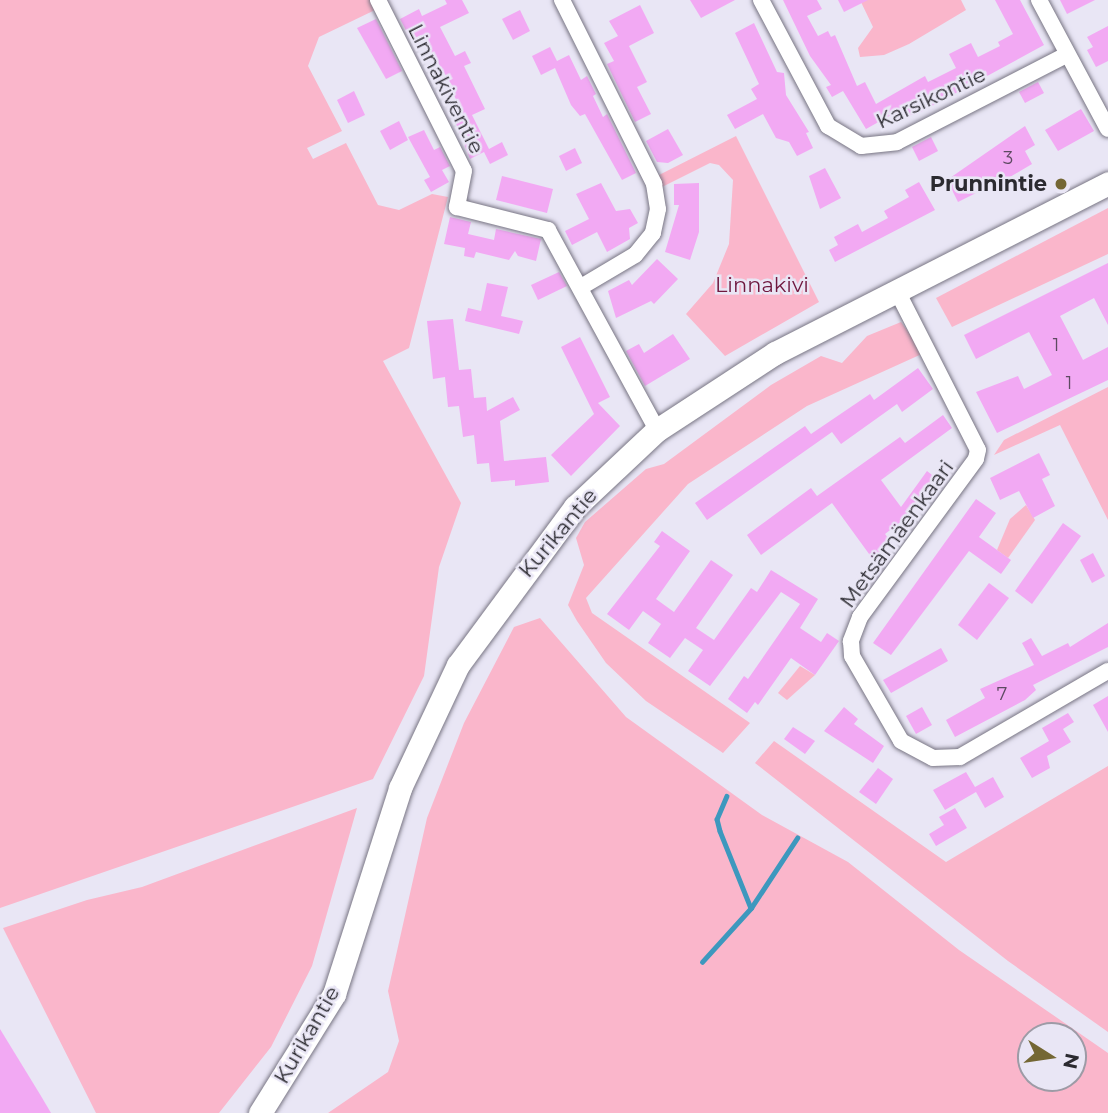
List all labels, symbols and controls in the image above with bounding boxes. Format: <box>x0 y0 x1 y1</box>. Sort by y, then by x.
street label: Linnakiventie <box>403 20 489 158</box>
street label: Karsikontie <box>872 62 990 134</box>
house number: 3 <box>1003 147 1013 169</box>
place label: Prunnintie <box>930 171 1047 197</box>
marker: Prunnintie <box>1053 176 1069 192</box>
park label: Linnakivi <box>715 272 809 298</box>
house number: 1 <box>1053 334 1059 356</box>
house number: 1 <box>1066 372 1072 394</box>
street label: Metsämäenkaari <box>835 455 959 613</box>
street label: Kurikantie <box>514 483 602 583</box>
house number: 7 <box>997 683 1007 705</box>
street label: Kurikantie <box>269 982 345 1088</box>
north arrow <box>1017 1022 1087 1092</box>
text: N <box>1058 1051 1084 1071</box>

